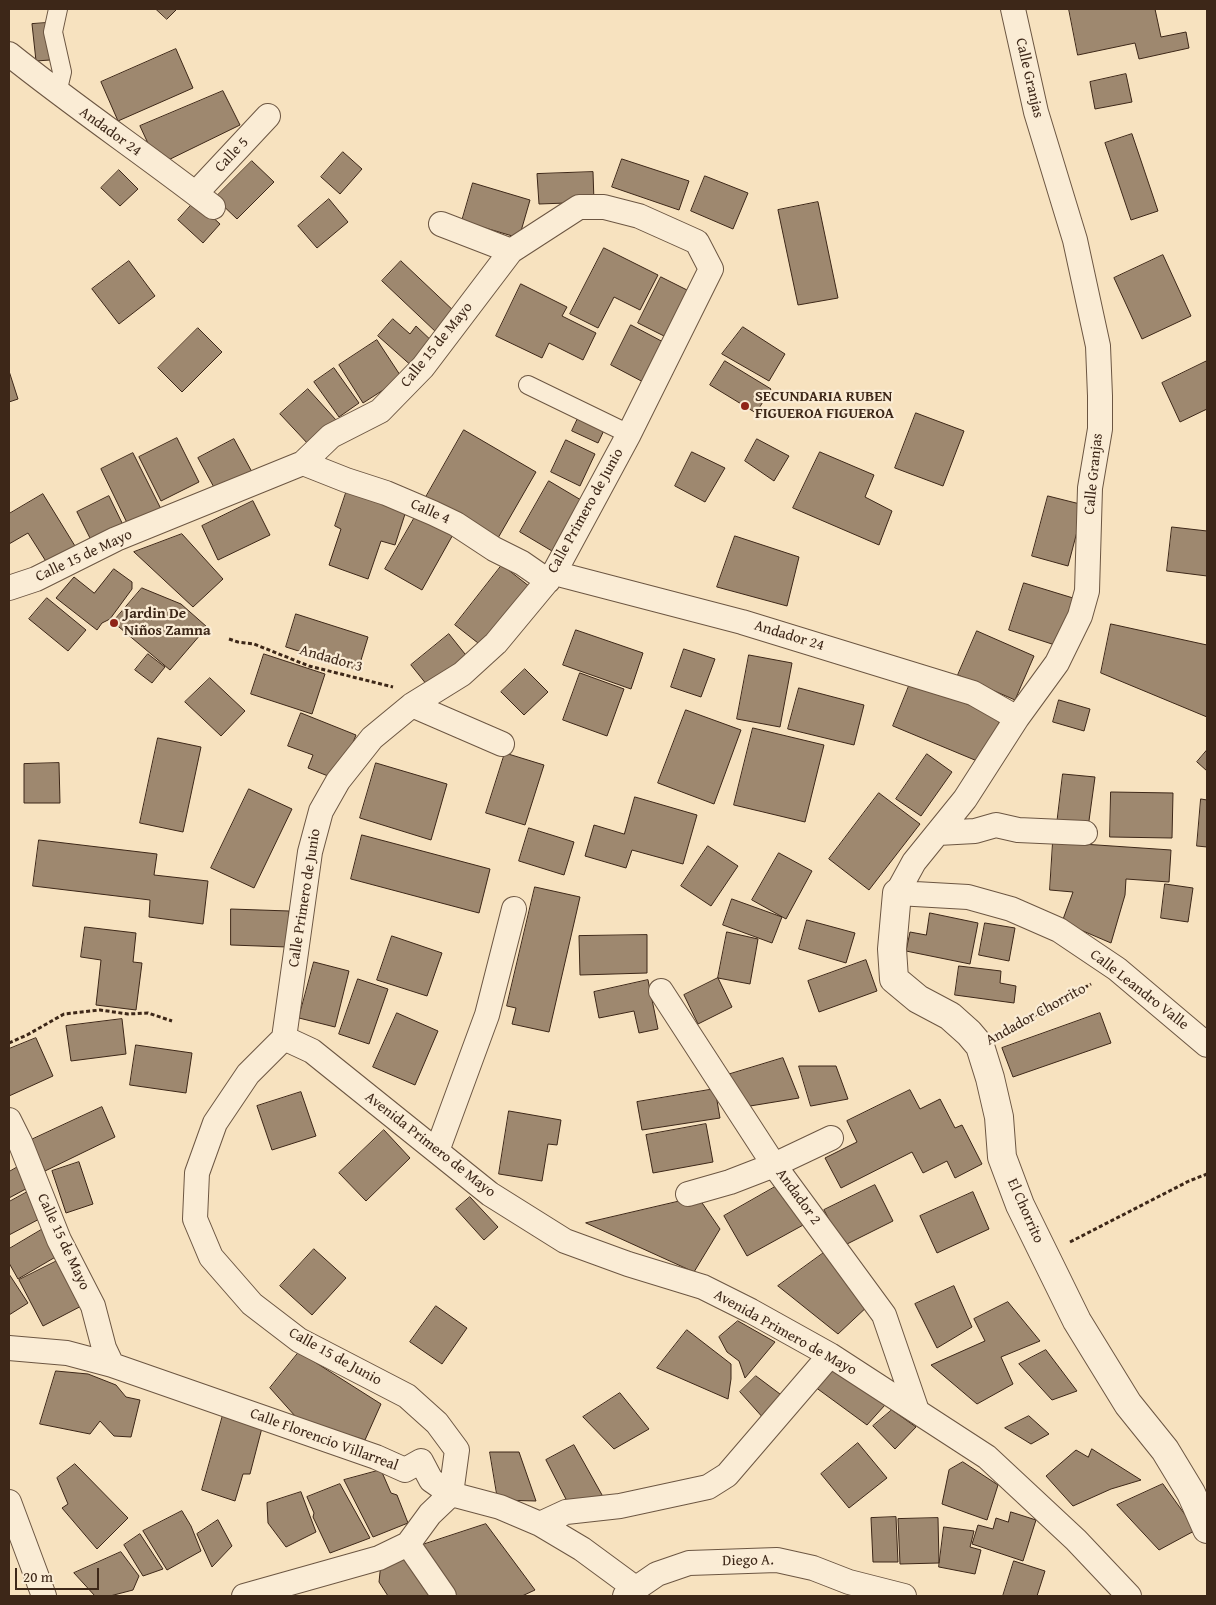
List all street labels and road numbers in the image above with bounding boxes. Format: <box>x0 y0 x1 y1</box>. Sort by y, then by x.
street label: Calle Granjas <box>1011 36 1047 120</box>
street label: Andador 24 <box>76 103 144 161</box>
street label: Calle 5 <box>211 134 253 176</box>
street label: Calle 15 de Mayo <box>397 299 477 391</box>
street label: Calle Granjas <box>1081 433 1107 515</box>
street label: Calle Primero de Junio <box>544 445 628 577</box>
street label: Calle 4 <box>408 495 452 529</box>
street label: Calle 15 de Mayo <box>33 526 135 586</box>
street label: Andador 24 <box>752 617 826 655</box>
street label: Andador 3 <box>297 641 365 677</box>
street label: Calle Primero de Junio <box>285 827 325 969</box>
street label: Calle Leandro Valle <box>1086 946 1192 1034</box>
street label: Andador Chorrito <box>983 980 1089 1050</box>
street label: Avenida Primero de Mayo <box>361 1088 499 1202</box>
street label: Andador 2 <box>772 1165 824 1229</box>
street label: El Chorrito <box>1003 1176 1047 1246</box>
street label: Calle 15 de Mayo <box>33 1191 93 1293</box>
street label: Avenida Primero de Mayo <box>710 1286 860 1380</box>
street label: Calle 15 de Junio <box>285 1324 385 1390</box>
street label: Calle Florencio Villarreal <box>247 1405 401 1475</box>
street label: Diego A. <box>722 1552 774 1570</box>

